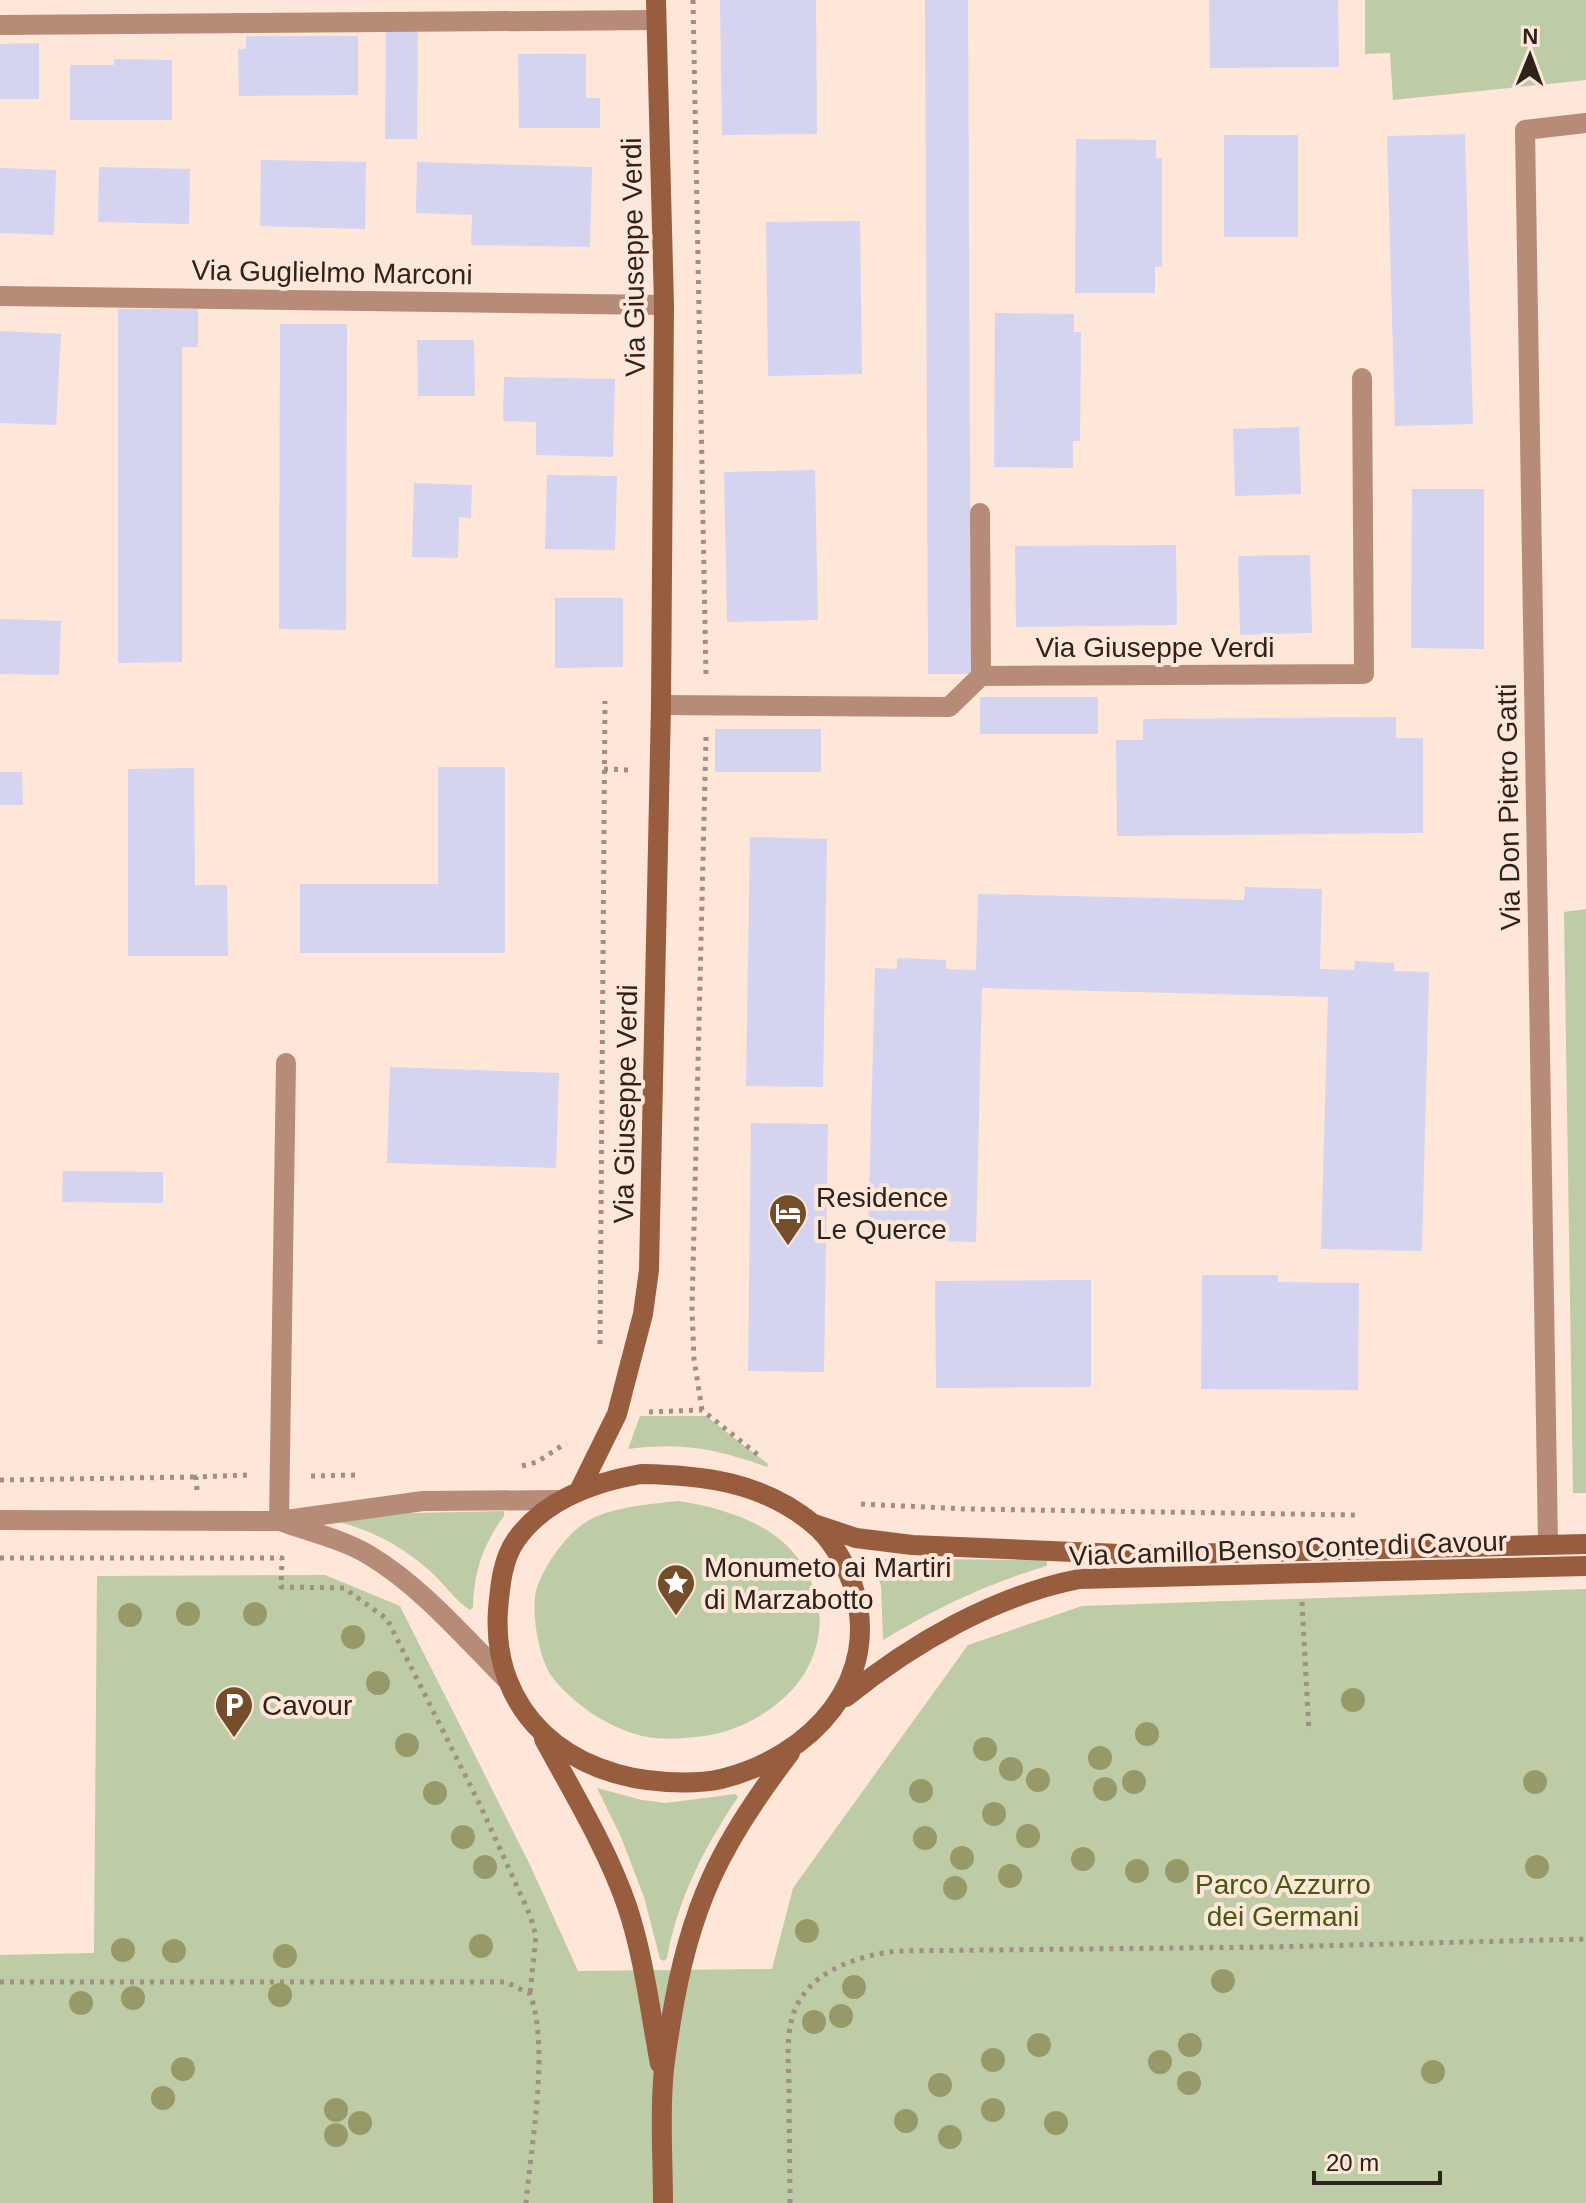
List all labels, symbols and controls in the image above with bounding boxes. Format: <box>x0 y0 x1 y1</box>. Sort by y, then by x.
north arrow <box>1490 16 1570 96</box>
text: N <box>1522 24 1539 49</box>
street label: Via Giuseppe Verdi <box>616 137 651 377</box>
street label: Via Guglielmo Marconi <box>191 255 473 290</box>
street label: Via Giuseppe Verdi <box>1035 632 1275 663</box>
street label: Via Don Pietro Gatti <box>1491 683 1526 931</box>
street label: Via Giuseppe Verdi <box>608 984 643 1224</box>
place label: Residence Le Querce <box>816 1182 948 1245</box>
hotel icon: Residence Le Querce <box>767 1192 809 1247</box>
street label: Via Camillo Benso Conte di Cavour <box>1068 1525 1508 1572</box>
place label: Monumeto ai Martiri di Marzabotto <box>704 1552 951 1615</box>
place icon: Monumeto ai Martiri di Marzabotto <box>655 1562 697 1617</box>
parking icon: Cavour <box>213 1684 255 1739</box>
place label: Cavour <box>262 1690 352 1721</box>
park label: Parco Azzurro dei Germani <box>1195 1869 1371 1932</box>
scale bar <box>1314 2135 1440 2185</box>
text: 20 m <box>1326 2149 1379 2176</box>

